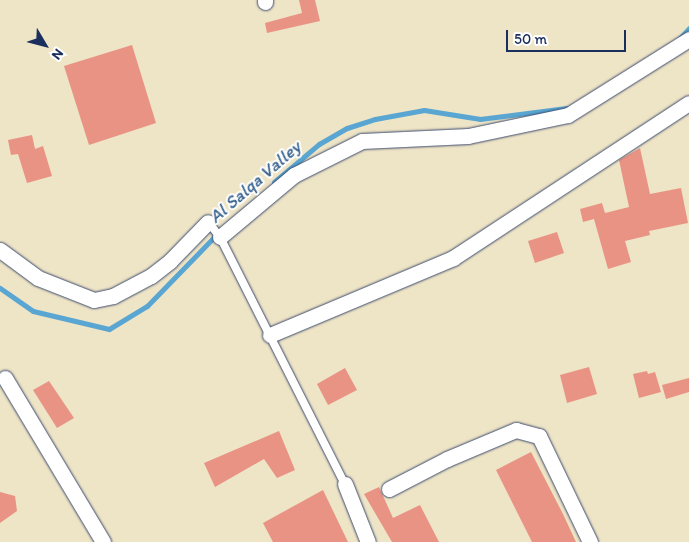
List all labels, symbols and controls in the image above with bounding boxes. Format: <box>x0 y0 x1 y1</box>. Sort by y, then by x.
north arrow <box>20 20 70 70</box>
scale bar <box>509 20 629 52</box>
text: 50 m <box>514 30 547 48</box>
text: N <box>48 45 67 63</box>
water label: Al Salqa Valley <box>205 137 305 227</box>

